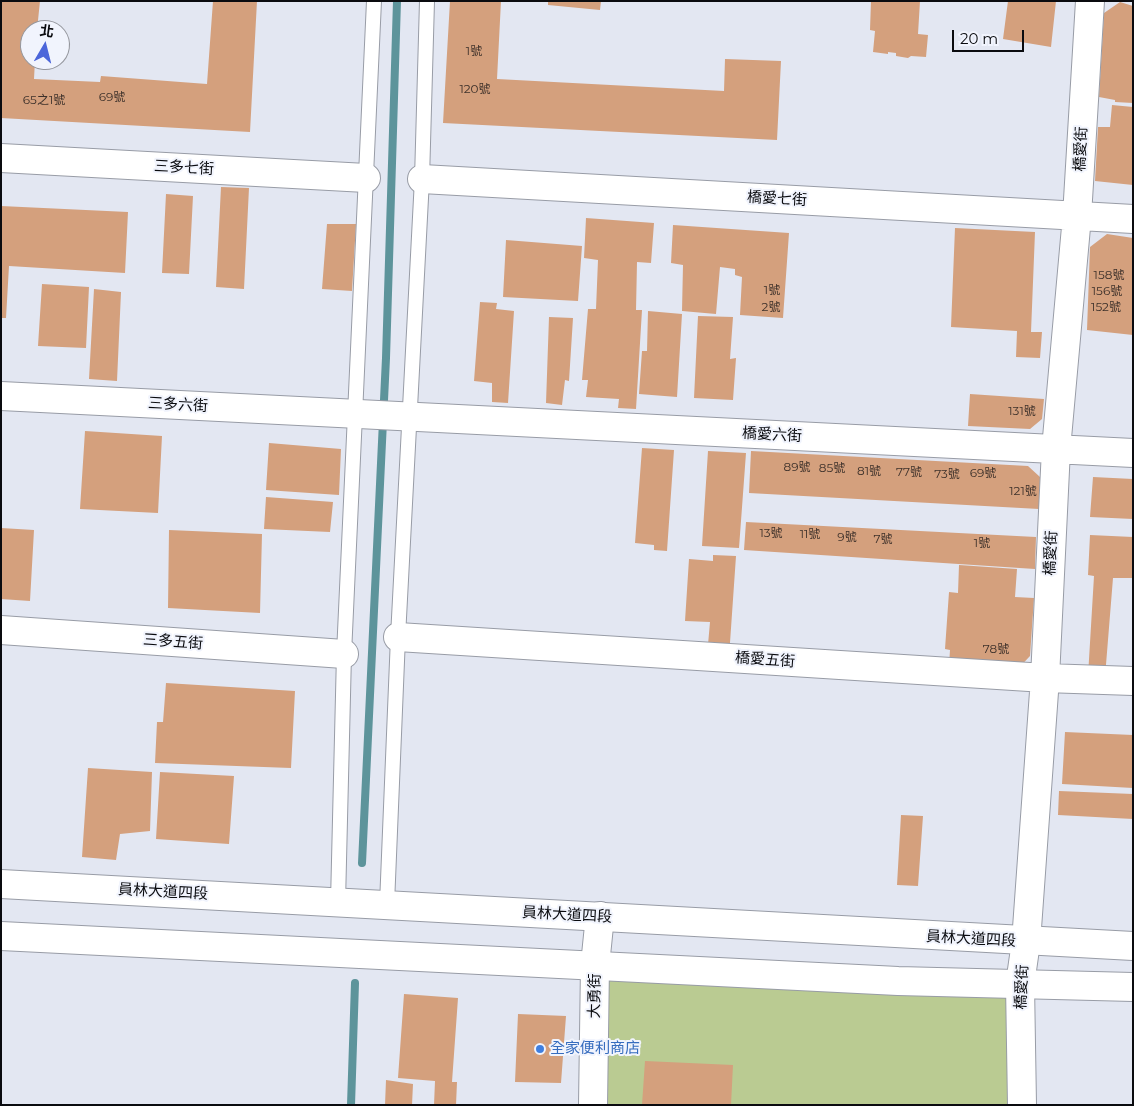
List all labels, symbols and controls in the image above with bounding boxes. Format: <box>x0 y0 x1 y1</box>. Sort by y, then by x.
north arrow <box>20 20 70 70</box>
scale bar <box>954 20 1026 52</box>
text: 北 <box>39 21 55 41</box>
text: 20 m <box>960 29 998 48</box>
house number: 1號 <box>466 44 482 58</box>
house number: 120號 <box>459 82 491 96</box>
house number: 69號 <box>99 90 125 104</box>
house number: 65之1號 <box>23 93 65 107</box>
street label: 橋愛街 <box>1071 126 1091 172</box>
street label: 三多七街 <box>154 157 214 179</box>
street label: 橋愛七街 <box>747 188 807 210</box>
house number: 158號 <box>1094 268 1124 282</box>
house number: 1號 <box>764 283 780 297</box>
house number: 156號 <box>1092 284 1122 298</box>
house number: 2號 <box>762 300 780 314</box>
house number: 152號 <box>1091 300 1121 314</box>
street label: 三多六街 <box>148 394 208 416</box>
house number: 131號 <box>1008 404 1036 418</box>
street label: 橋愛六街 <box>742 424 802 446</box>
house number: 89號 <box>784 460 810 474</box>
house number: 85號 <box>819 461 845 475</box>
house number: 81號 <box>857 464 881 478</box>
house number: 77號 <box>896 465 922 479</box>
house number: 69號 <box>970 466 996 480</box>
house number: 73號 <box>934 467 960 481</box>
house number: 121號 <box>1009 484 1037 498</box>
house number: 13號 <box>759 526 783 540</box>
house number: 11號 <box>800 527 820 541</box>
house number: 9號 <box>837 530 857 544</box>
street label: 橋愛街 <box>1041 530 1061 576</box>
house number: 7號 <box>873 532 893 546</box>
house number: 1號 <box>974 536 990 550</box>
street label: 三多五街 <box>142 631 204 653</box>
house number: 78號 <box>983 642 1009 656</box>
street label: 橋愛五街 <box>734 649 796 671</box>
street label: 員林大道四段 <box>118 881 208 903</box>
street label: 員林大道四段 <box>522 904 612 926</box>
street label: 員林大道四段 <box>926 928 1016 950</box>
street label: 橋愛街 <box>1012 964 1032 1010</box>
street label: 大勇街 <box>586 973 604 1019</box>
place label: 全家便利商店 <box>550 1040 640 1058</box>
marker: 全家便利商店 <box>534 1043 546 1055</box>

